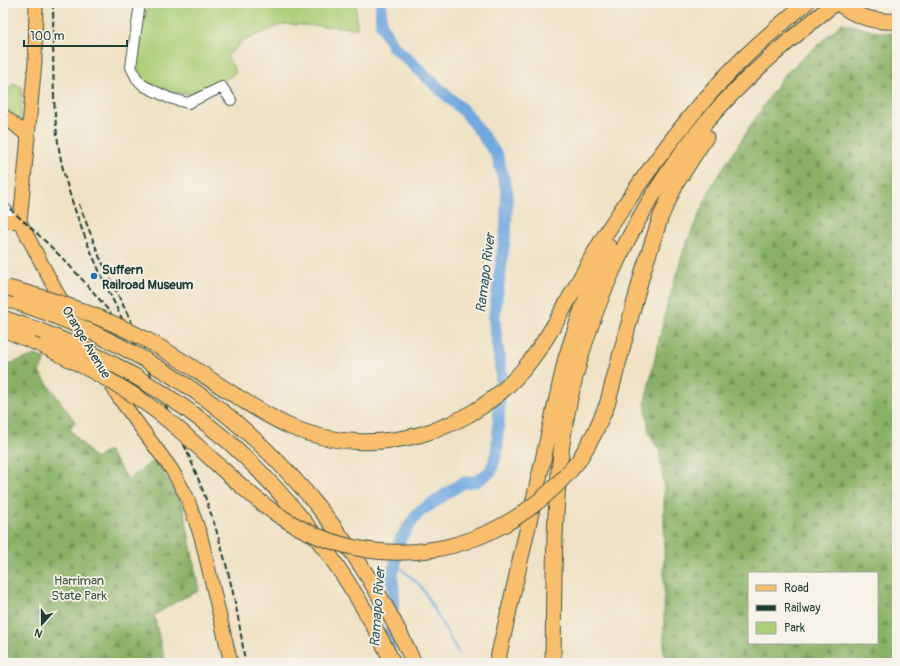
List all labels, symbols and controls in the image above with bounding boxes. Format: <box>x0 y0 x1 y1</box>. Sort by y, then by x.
scale bar <box>24 22 127 48</box>
text: 100 m <box>30 29 65 44</box>
water label: Ramapo River <box>472 230 499 314</box>
place label: Suffern Railroad Museum <box>102 262 194 293</box>
marker: Suffern Railroad Museum <box>89 271 99 281</box>
street label: Orange Avenue <box>58 303 114 382</box>
water label: Ramapo River <box>366 565 389 648</box>
legend <box>748 572 878 644</box>
park label: Harriman State Park <box>51 573 107 604</box>
text: Road <box>784 581 809 596</box>
text: Railway <box>784 601 820 616</box>
north arrow <box>22 604 62 644</box>
text: Park <box>784 621 805 636</box>
text: N <box>32 625 44 640</box>

